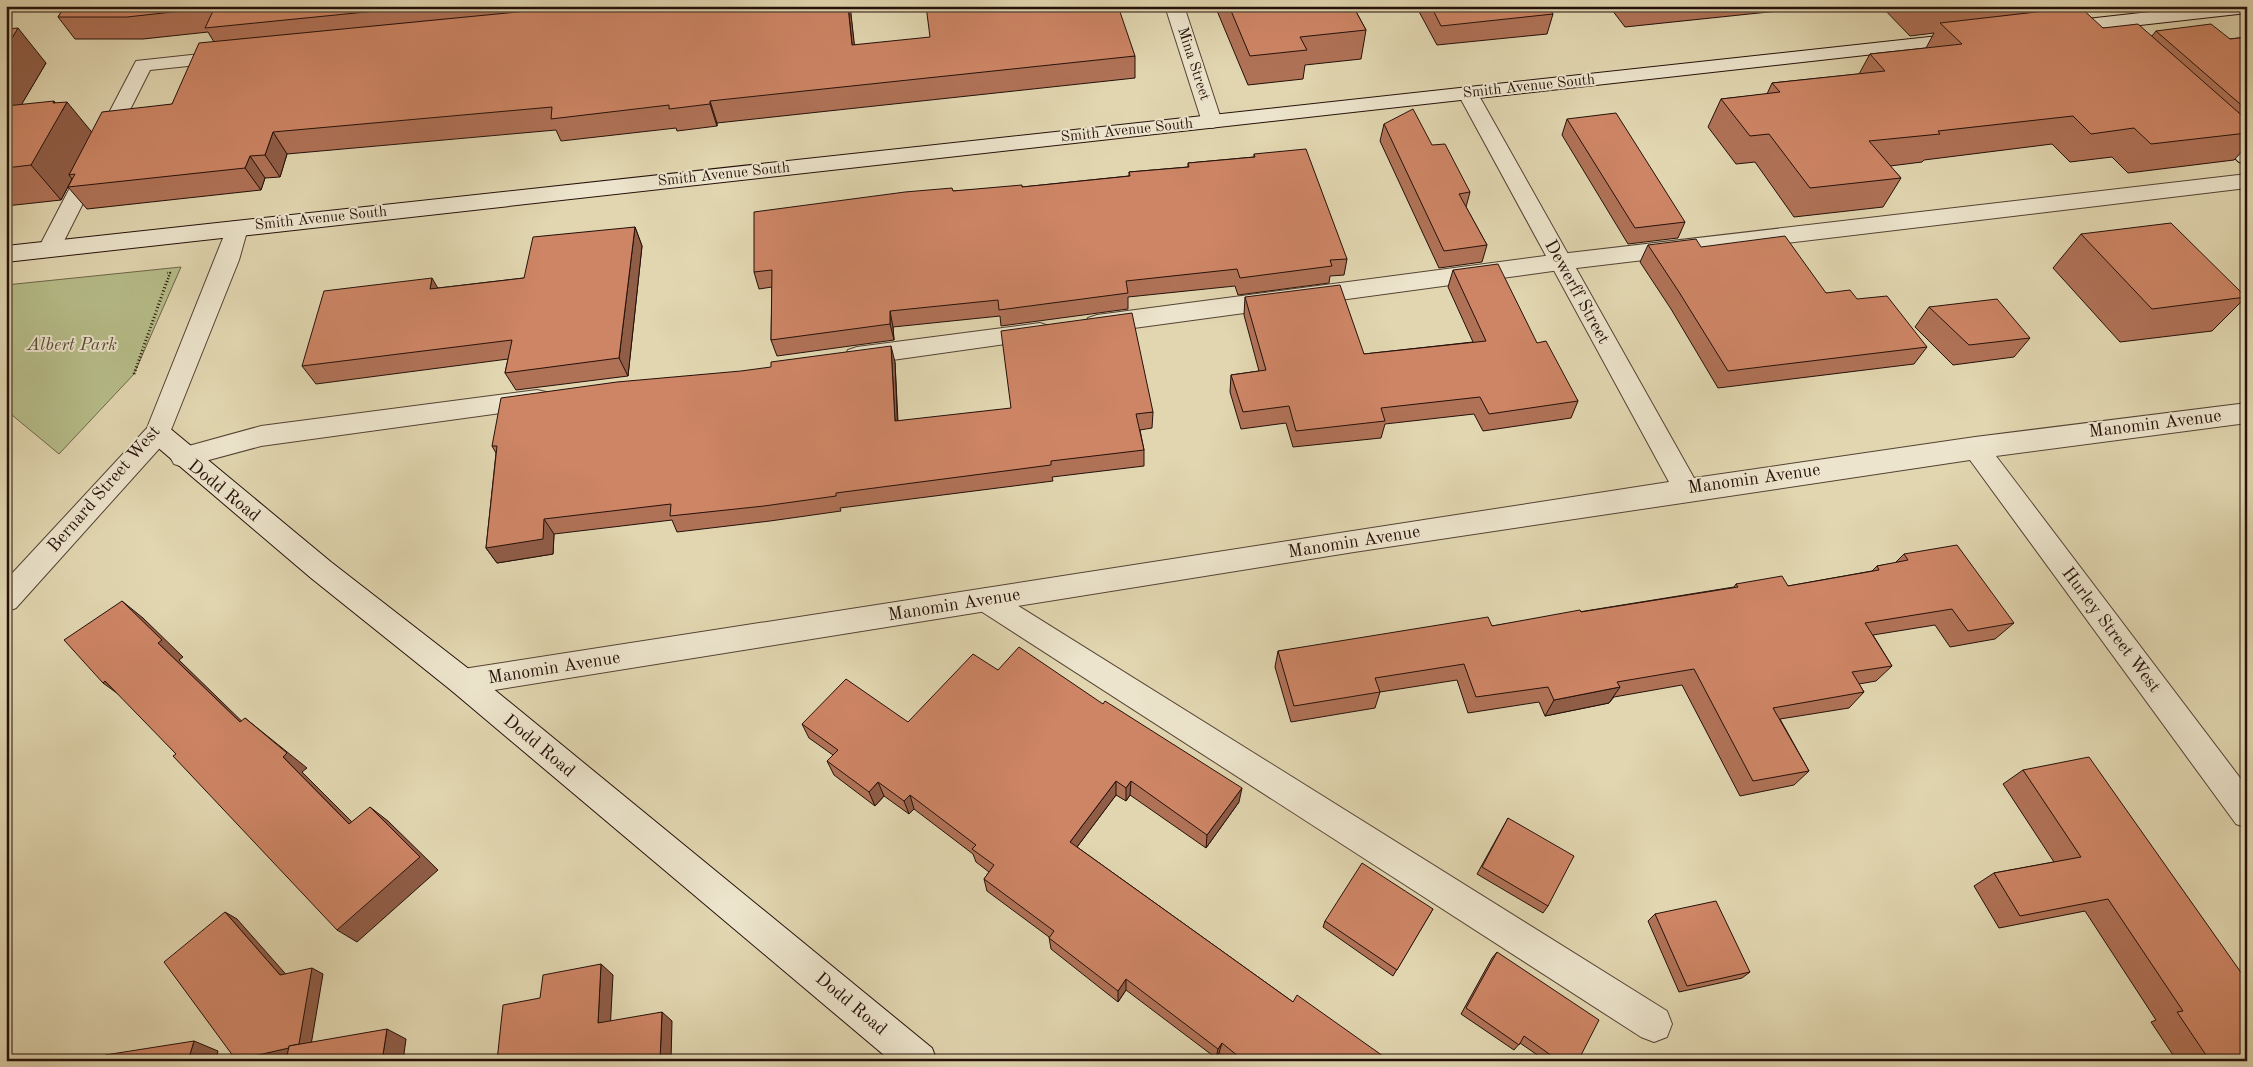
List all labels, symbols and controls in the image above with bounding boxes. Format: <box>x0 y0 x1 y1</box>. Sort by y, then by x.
street label: Mina Street <box>1174 25 1212 103</box>
street label: Smith Avenue South <box>1462 73 1596 101</box>
street label: Smith Avenue South <box>1060 117 1194 145</box>
street label: Smith Avenue South <box>657 161 791 189</box>
street label: Smith Avenue South <box>254 205 388 233</box>
street label: Dewerff Street <box>1541 237 1613 347</box>
park label: Albert Park <box>26 336 117 354</box>
street label: Manomin Avenue <box>2088 407 2222 441</box>
street label: Bernard Street West <box>44 422 164 556</box>
street label: Dodd Road <box>185 457 263 525</box>
street label: Manomin Avenue <box>1687 461 1821 497</box>
street label: Manomin Avenue <box>1287 523 1421 561</box>
street label: Hurley Street West <box>2058 564 2164 696</box>
street label: Manomin Avenue <box>887 586 1021 624</box>
street label: Manomin Avenue <box>487 649 621 687</box>
street label: Dodd Road <box>500 711 578 781</box>
street label: Dodd Road <box>812 969 890 1039</box>

